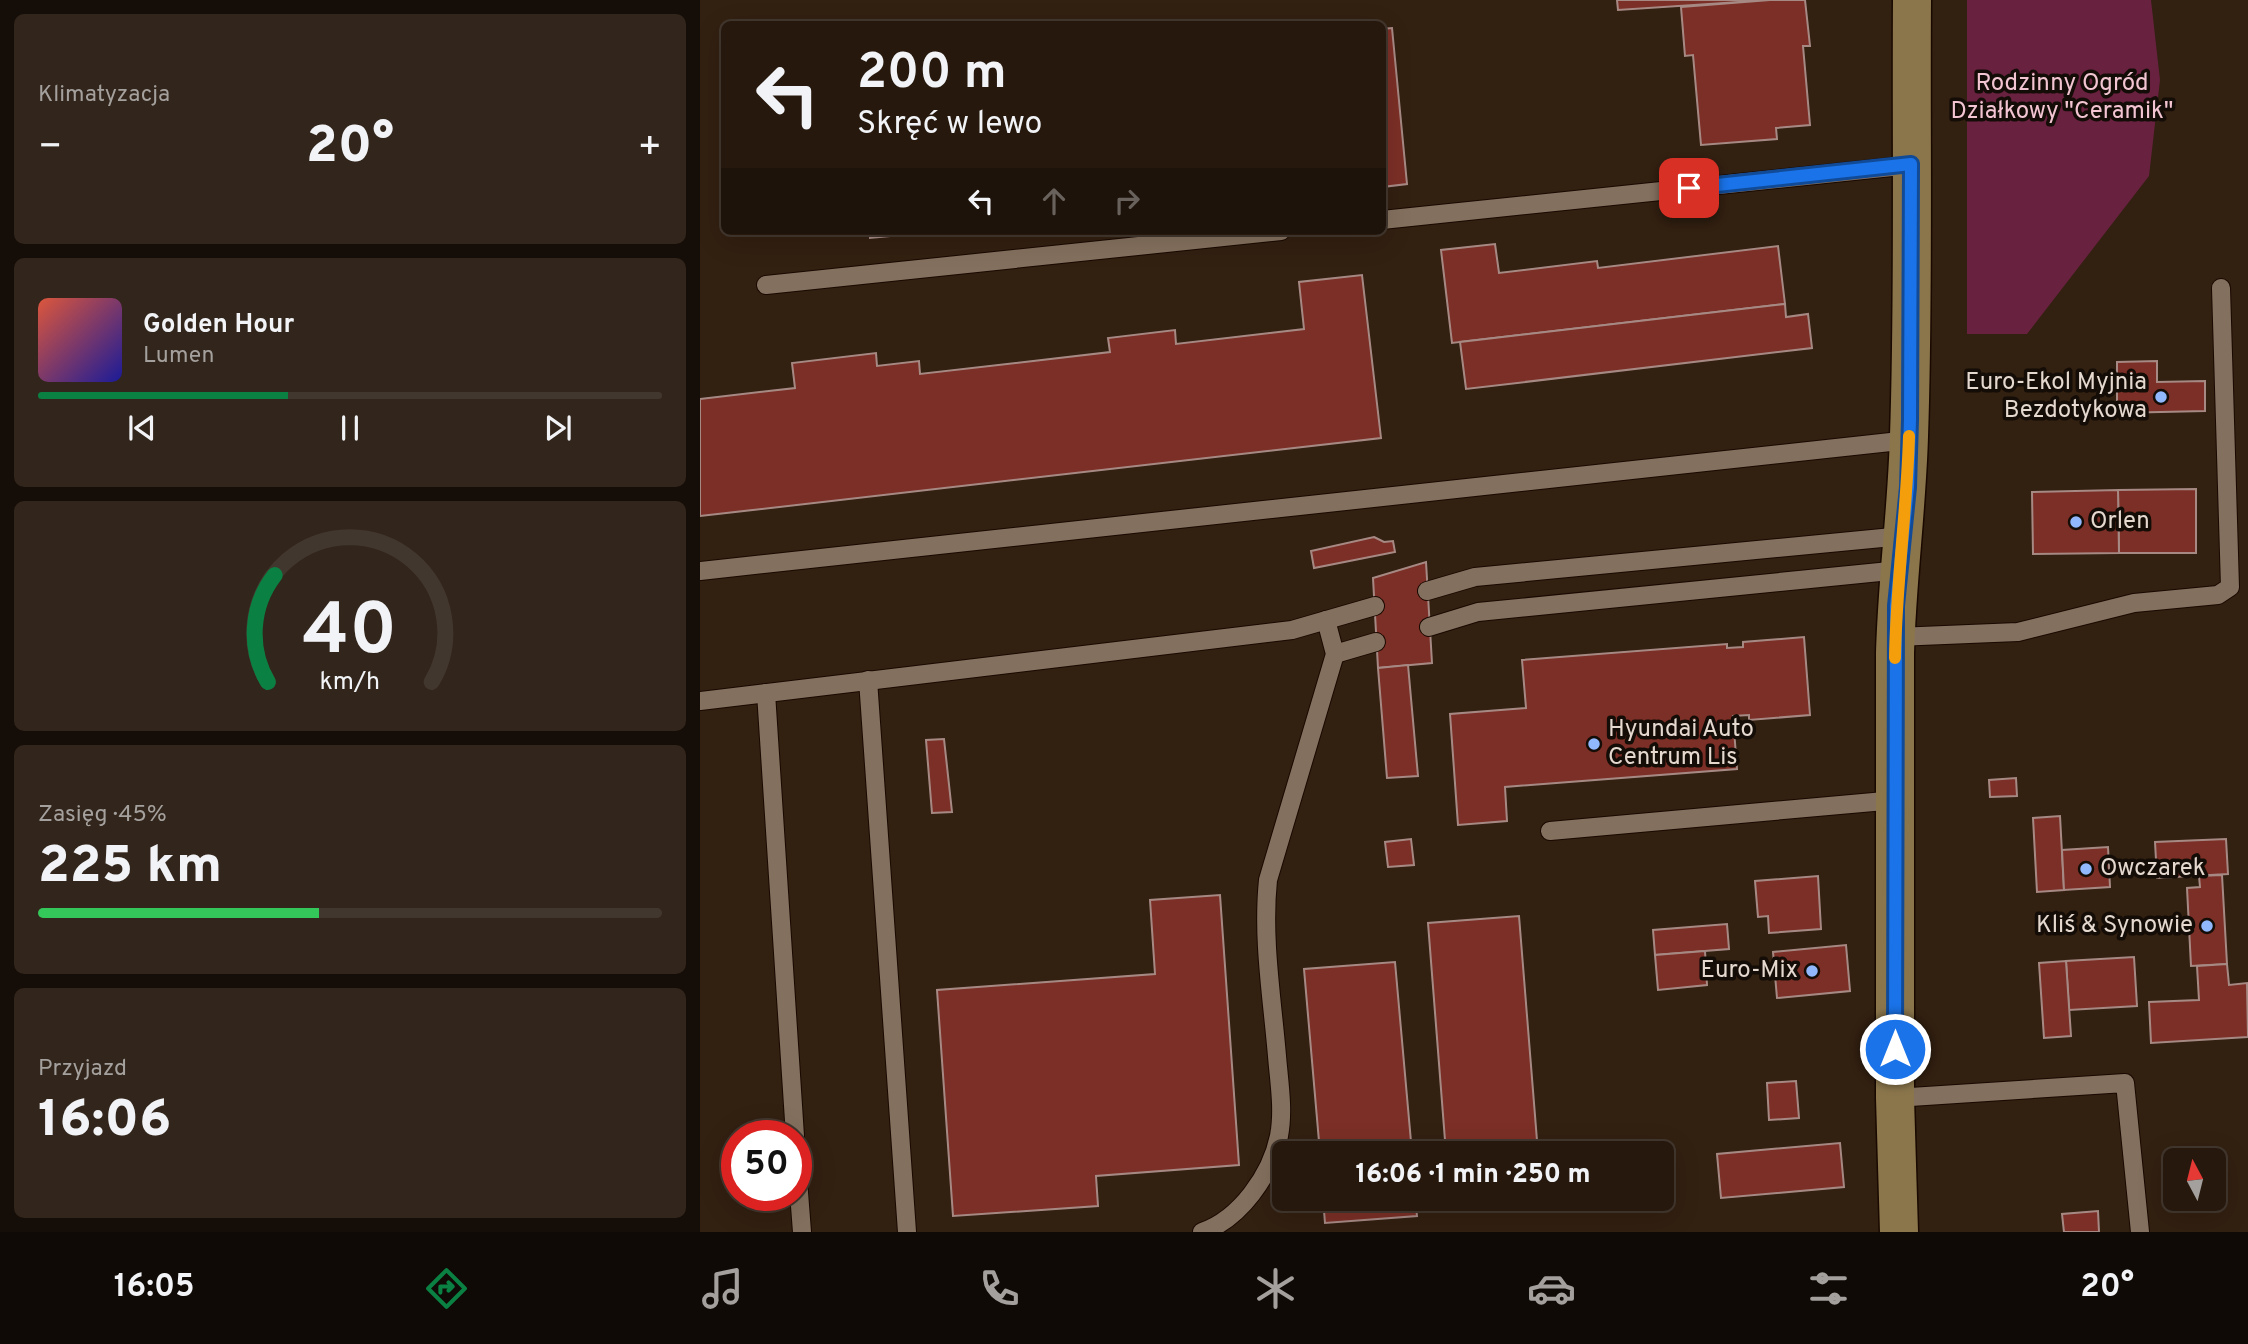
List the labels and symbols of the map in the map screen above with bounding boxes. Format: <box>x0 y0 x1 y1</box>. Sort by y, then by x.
park label: Rodzinny Ogród Działkowy "Ceramik" <box>1951 69 2173 127</box>
pin <box>1659 158 1719 218</box>
place label: Euro-Ekol Myjnia Bezdotykowa <box>1965 368 2147 426</box>
marker: Euro-Ekol Myjnia Bezdotykowa <box>2153 389 2169 405</box>
place label: Orlen <box>2090 507 2150 537</box>
marker: Orlen <box>2068 514 2084 530</box>
place label: Hyundai Auto Centrum Lis <box>1608 715 1754 773</box>
marker: Hyundai Auto Centrum Lis <box>1586 736 1602 752</box>
place label: Owczarek <box>2100 854 2205 884</box>
marker: Owczarek <box>2078 861 2094 877</box>
place label: Kliś & Synowie <box>2036 911 2193 941</box>
marker: Kliś & Synowie <box>2199 918 2215 934</box>
place label: Euro-Mix <box>1701 956 1798 986</box>
marker: Euro-Mix <box>1804 963 1820 979</box>
position arrow <box>1858 1012 1932 1086</box>
speed limit sign: 50 <box>721 1120 812 1211</box>
north arrow <box>2163 1148 2226 1211</box>

